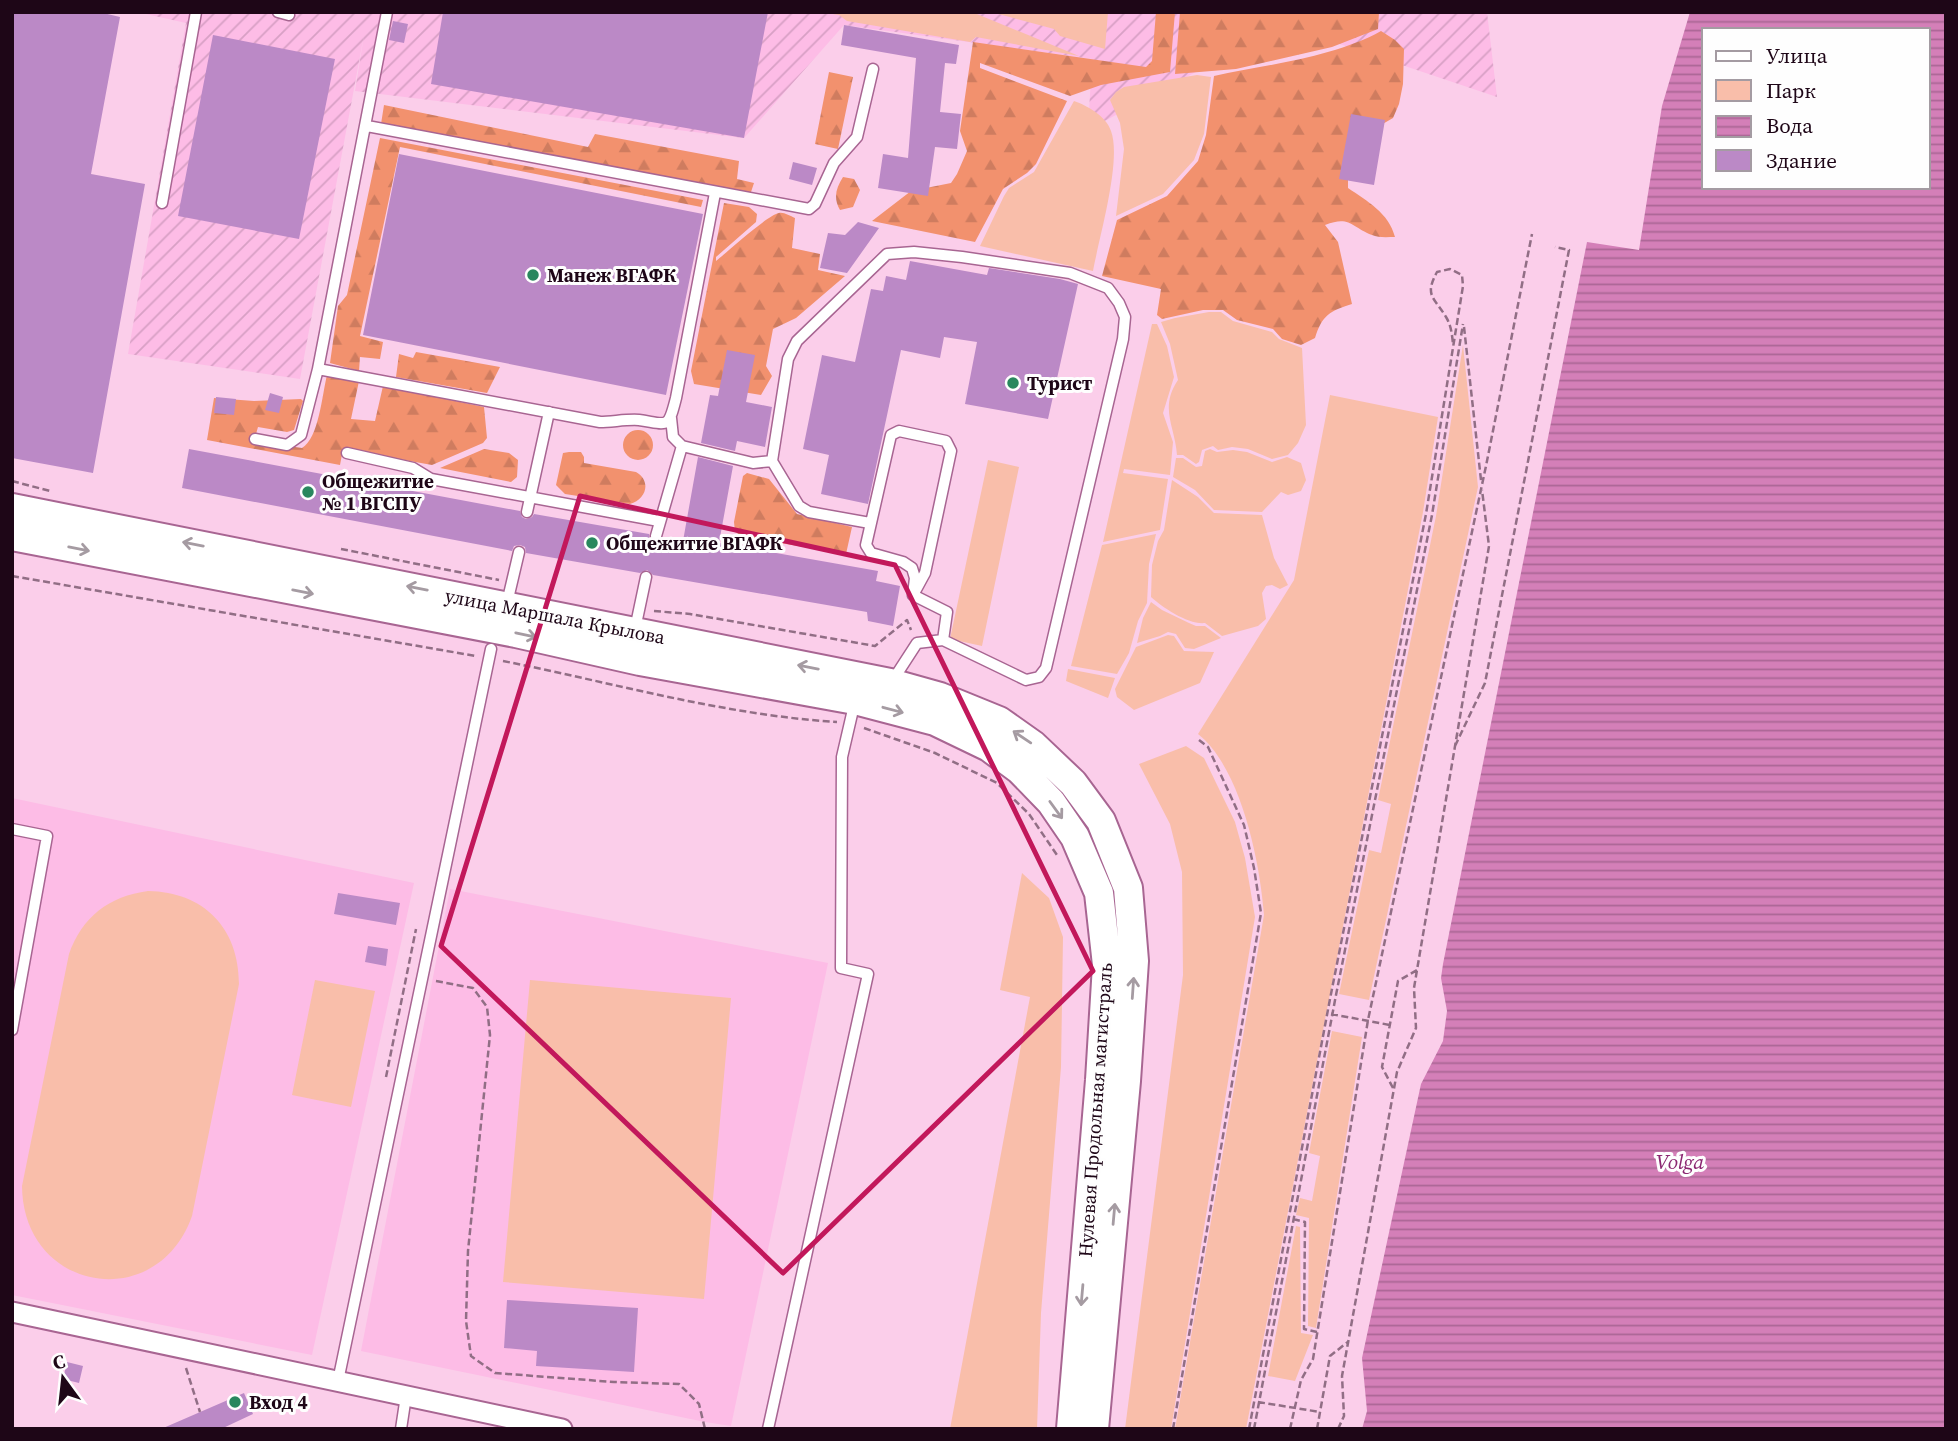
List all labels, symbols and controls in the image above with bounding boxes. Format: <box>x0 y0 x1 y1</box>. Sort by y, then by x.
legend <box>1702 28 1930 189</box>
text: Улица <box>1766 41 1828 70</box>
text: Парк <box>1766 76 1816 105</box>
text: Вода <box>1766 111 1813 140</box>
text: Здание <box>1766 146 1837 175</box>
place label: Манеж ВГАФК <box>547 262 677 288</box>
marker: Манеж ВГАФК <box>525 267 541 283</box>
place label: Турист <box>1027 370 1093 396</box>
marker: Турист <box>1005 375 1021 391</box>
place label: Общежитие № 1 ВГСПУ <box>322 468 434 516</box>
marker: Общежитие № 1 ВГСПУ <box>300 484 316 500</box>
place label: Общежитие ВГАФК <box>606 530 783 556</box>
marker: Общежитие ВГАФК <box>584 535 600 551</box>
one-way arrow <box>182 537 205 550</box>
one-way arrow <box>67 543 90 557</box>
one-way arrow <box>406 581 429 595</box>
street label: улица Маршала Крылова <box>443 582 668 650</box>
one-way arrow <box>291 586 314 600</box>
one-way arrow <box>514 629 537 643</box>
one-way arrow <box>797 660 820 673</box>
one-way arrow <box>881 704 904 717</box>
one-way arrow <box>1013 730 1032 744</box>
one-way arrow <box>1049 800 1063 819</box>
street label: Нулевая Продольная магистраль <box>1072 961 1118 1258</box>
one-way arrow <box>1126 976 1139 999</box>
water label: Volga <box>1656 1147 1704 1176</box>
one-way arrow <box>1108 1204 1121 1226</box>
one-way arrow <box>1075 1283 1088 1306</box>
north arrow <box>28 1343 98 1413</box>
text: С <box>50 1347 68 1376</box>
place label: Вход 4 <box>249 1389 308 1415</box>
marker: Вход 4 <box>227 1394 243 1410</box>

